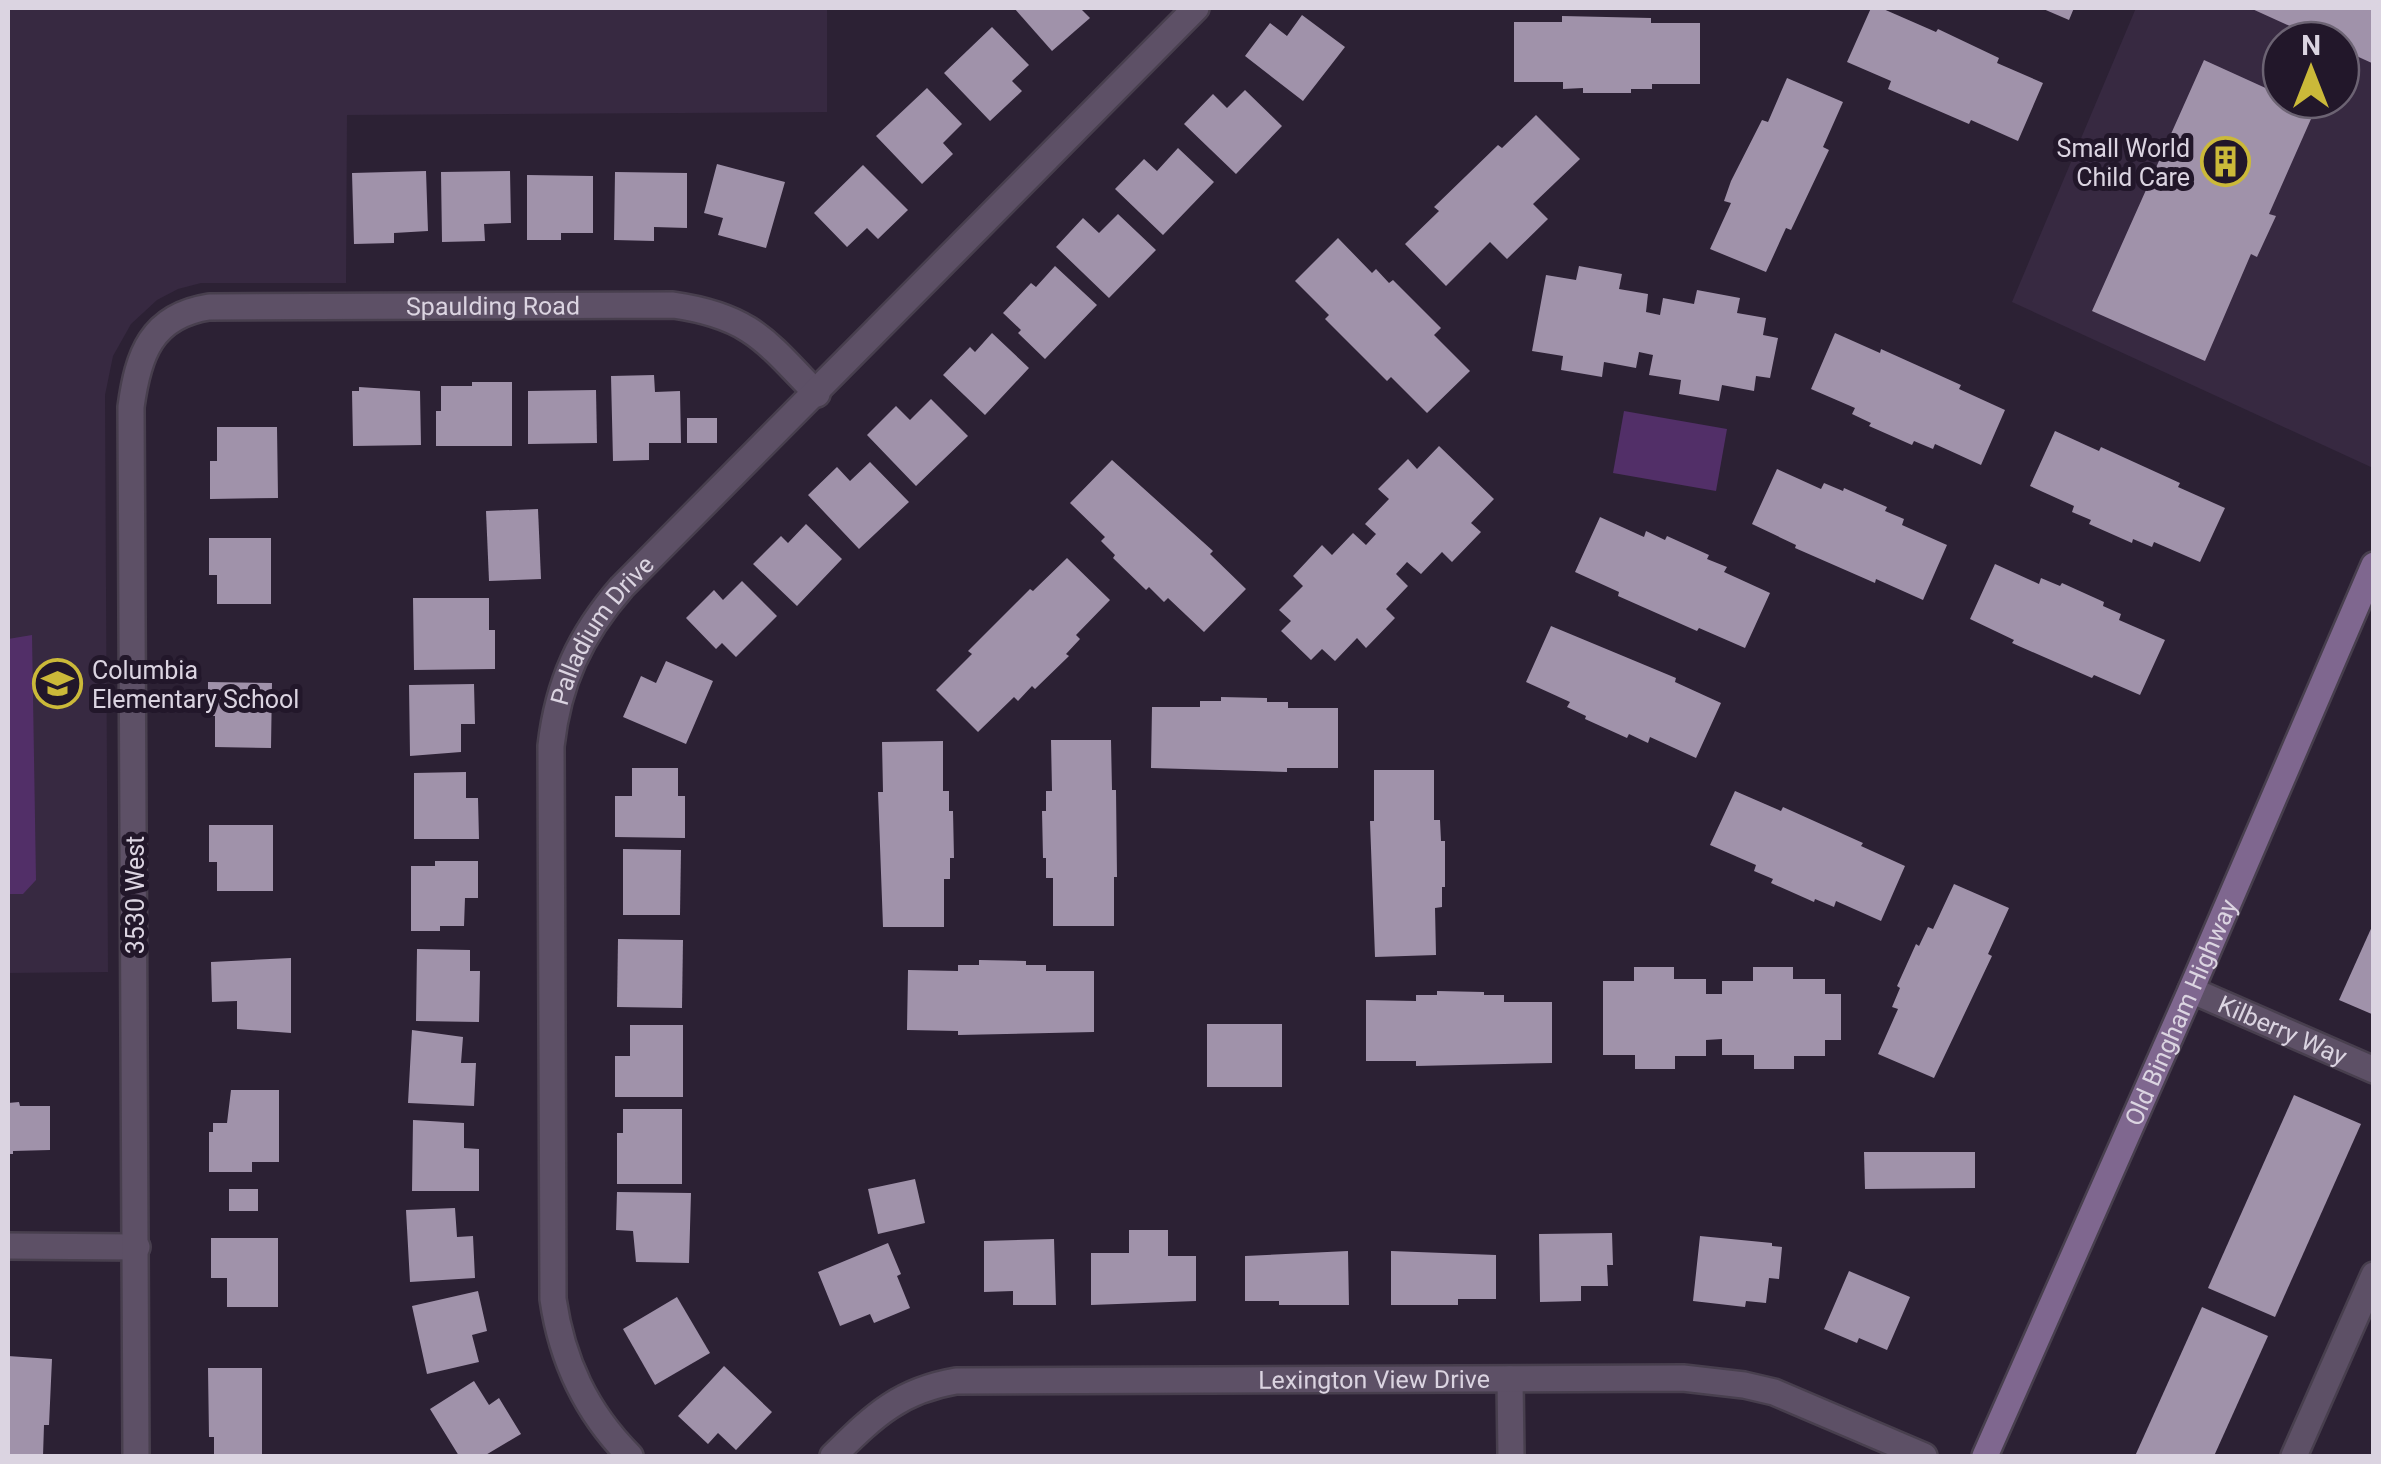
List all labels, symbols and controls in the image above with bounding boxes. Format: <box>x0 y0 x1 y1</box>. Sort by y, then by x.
north arrow <box>2261 20 2361 120</box>
text: N <box>2301 29 2321 62</box>
place label: Small World Child Care <box>2057 134 2190 192</box>
building icon: Small World Child Care <box>2199 136 2251 188</box>
street label: Spaulding Road <box>406 291 580 321</box>
street label: Palladium Drive <box>544 549 659 708</box>
place label: Columbia Elementary School <box>92 656 299 714</box>
school or university icon: Columbia Elementary School <box>31 658 83 710</box>
street label: 3530 West <box>121 836 150 954</box>
street label: Old Bingham Highway <box>2118 894 2243 1130</box>
street label: Kilberry Way <box>2214 989 2352 1071</box>
street label: Lexington View Drive <box>1258 1364 1490 1394</box>

